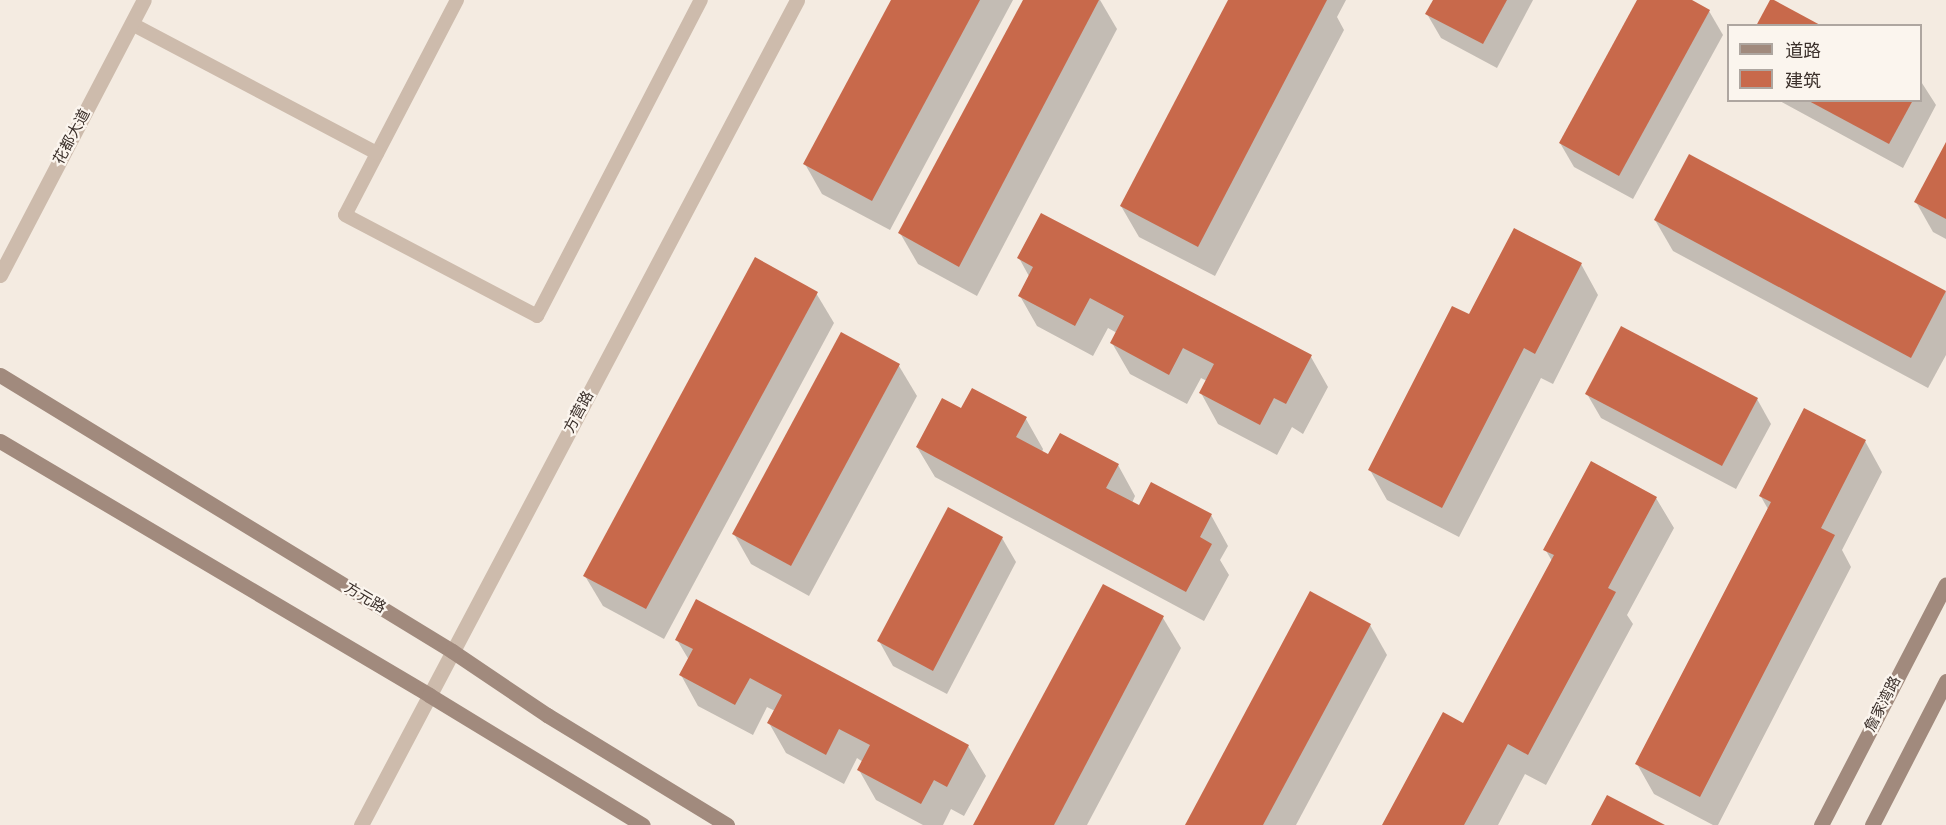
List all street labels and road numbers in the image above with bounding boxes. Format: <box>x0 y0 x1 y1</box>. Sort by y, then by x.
street label: 花都大道 <box>50 106 94 168</box>
street label: 方营路 <box>560 388 598 436</box>
street label: 方元路 <box>341 579 389 617</box>
street label: 詹家湾路 <box>1861 673 1905 735</box>

